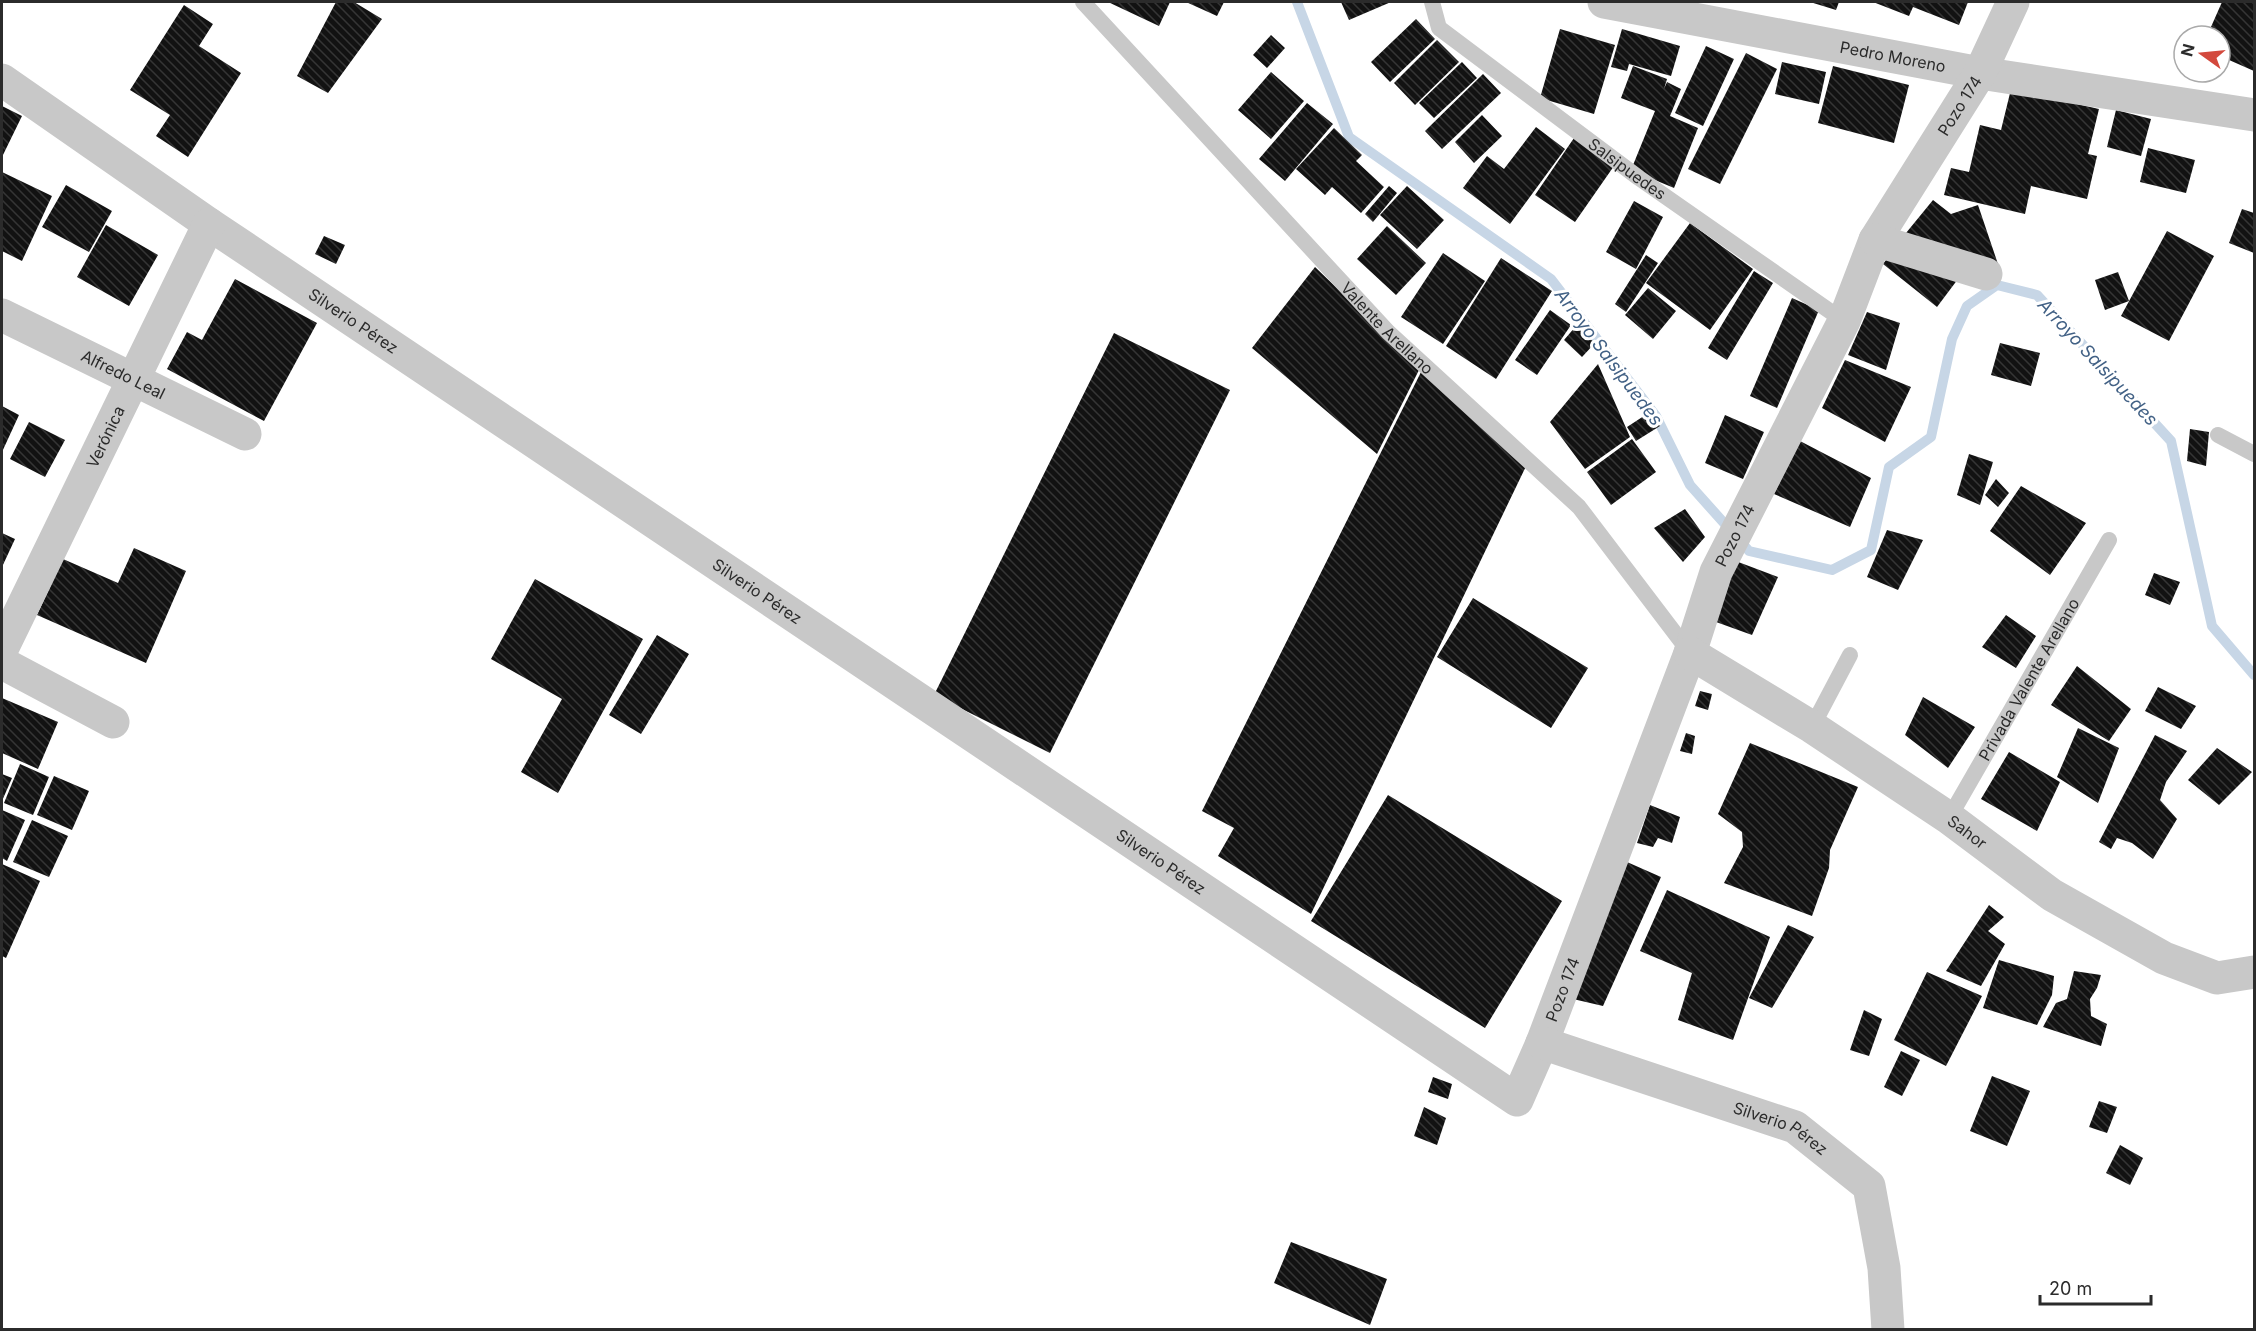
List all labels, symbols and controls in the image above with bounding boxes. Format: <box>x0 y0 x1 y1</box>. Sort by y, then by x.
north arrow <box>2172 24 2232 84</box>
street label: Pedro Moreno <box>1838 37 1947 76</box>
text: N <box>2176 42 2199 59</box>
street label: Pozo 174 <box>1933 72 1986 139</box>
street label: Salsipuedes <box>1584 134 1670 204</box>
street label: Valente Arellano <box>1337 278 1438 379</box>
street label: Silverio Pérez <box>305 284 402 358</box>
water label: Arroyo Salsipuedes <box>1550 284 1667 430</box>
water label: Arroyo Salsipuedes <box>2033 293 2162 430</box>
street label: Alfredo Leal <box>78 345 169 403</box>
street label: Verónica <box>82 403 129 471</box>
street label: Pozo 174 <box>1711 501 1759 570</box>
street label: Silverio Pérez <box>709 554 806 628</box>
street label: Privada Valente Arellano <box>1974 594 2083 764</box>
street label: Sahor <box>1944 810 1991 853</box>
street label: Silverio Pérez <box>1112 824 1210 899</box>
street label: Pozo 174 <box>1541 954 1584 1024</box>
street label: Silverio Pérez <box>1731 1097 1832 1159</box>
scale bar <box>2040 1268 2151 1306</box>
text: 20 m <box>2049 1278 2092 1299</box>

